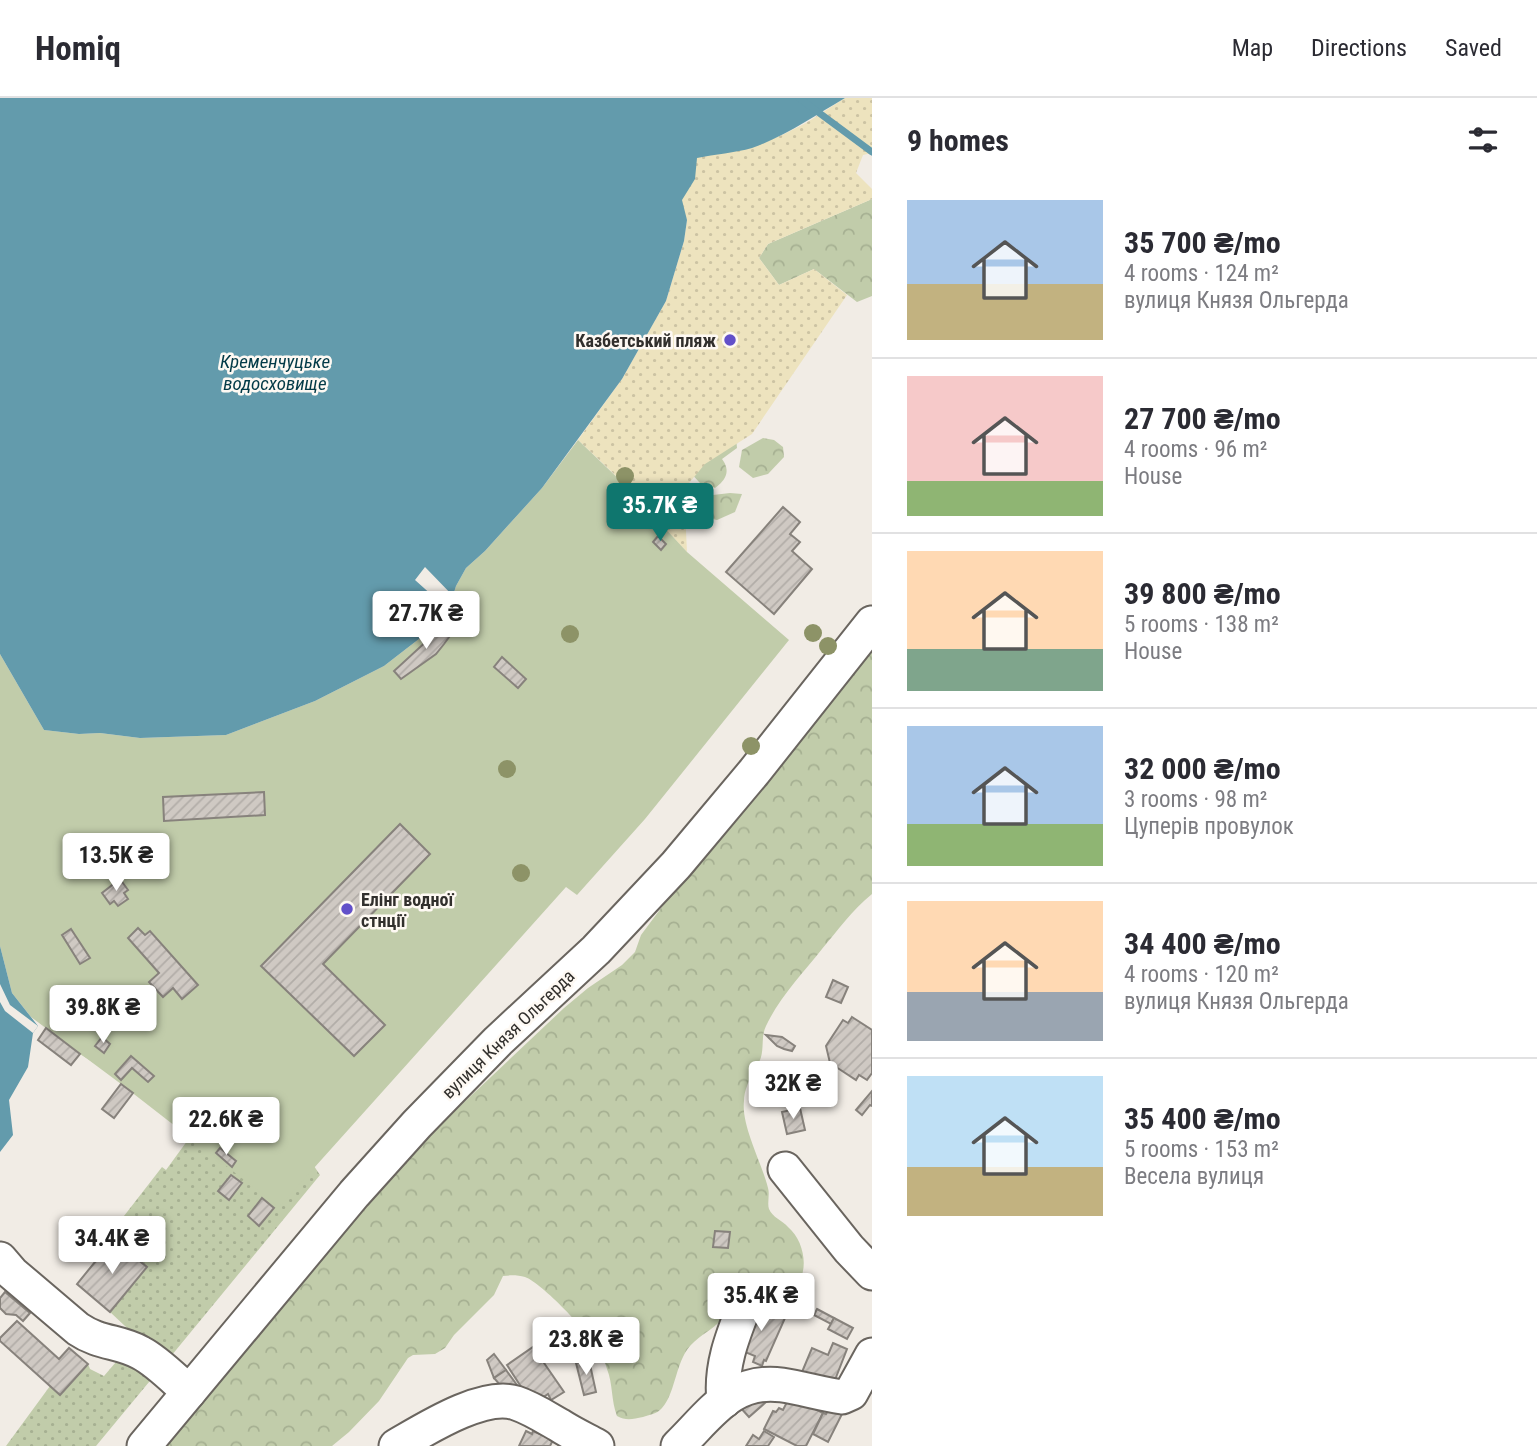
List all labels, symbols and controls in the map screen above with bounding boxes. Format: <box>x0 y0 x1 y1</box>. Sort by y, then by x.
text: Homiq <box>35 29 121 68</box>
text: Map <box>1232 34 1273 62</box>
text: Directions <box>1311 34 1407 62</box>
text: Saved <box>1445 34 1502 62</box>
icon: filters <box>1464 121 1502 159</box>
text: 9 homes <box>907 123 1009 158</box>
text: 35 700 ₴/mo <box>1124 225 1281 260</box>
icon: home <box>963 228 1047 312</box>
text: 4 rooms · 124 m² <box>1124 260 1279 287</box>
text: вулиця Князя Ольгерда <box>1124 287 1349 314</box>
place label: Казбетський пляж <box>575 330 716 351</box>
marker: Казбетський пляж <box>722 332 738 348</box>
water label: Кременчуцьке водосховище <box>220 350 330 395</box>
text: 27 700 ₴/mo <box>1124 401 1281 436</box>
icon: home <box>963 404 1047 488</box>
text: 4 rooms · 96 m² <box>1124 436 1267 463</box>
text: House <box>1124 463 1182 490</box>
pin: 35.7K ₴ <box>595 484 725 543</box>
text: 35.7K ₴ <box>623 492 697 519</box>
text: 39 800 ₴/mo <box>1124 576 1281 611</box>
icon: home <box>963 579 1047 663</box>
pin: 27.7K ₴ <box>361 592 491 651</box>
text: 27.7K ₴ <box>389 600 463 627</box>
text: 5 rooms · 138 m² <box>1124 611 1279 638</box>
text: House <box>1124 638 1182 665</box>
text: 32 000 ₴/mo <box>1124 751 1281 786</box>
icon: home <box>963 754 1047 838</box>
text: 3 rooms · 98 m² <box>1124 786 1267 813</box>
text: Цуперів провулок <box>1124 813 1294 840</box>
pin: 13.5K ₴ <box>51 834 181 893</box>
text: 13.5K ₴ <box>79 842 153 869</box>
place label: Елінг водної стнції <box>361 889 454 931</box>
marker: Елінг водної стнції <box>339 901 355 917</box>
text: 34 400 ₴/mo <box>1124 926 1281 961</box>
icon: home <box>963 929 1047 1013</box>
text: 4 rooms · 120 m² <box>1124 961 1279 988</box>
street label: вулиця Князя Ольгерда <box>437 965 579 1103</box>
pin: 39.8K ₴ <box>38 986 168 1045</box>
text: вулиця Князя Ольгерда <box>1124 988 1349 1015</box>
text: 39.8K ₴ <box>66 994 140 1021</box>
pin: 32K ₴ <box>744 1062 842 1121</box>
text: 32K ₴ <box>765 1070 821 1097</box>
pin: 22.6K ₴ <box>161 1098 291 1157</box>
text: 35 400 ₴/mo <box>1124 1101 1281 1136</box>
icon: home <box>963 1104 1047 1188</box>
text: 22.6K ₴ <box>189 1106 263 1133</box>
text: 5 rooms · 153 m² <box>1124 1136 1279 1163</box>
text: Весела вулиця <box>1124 1163 1264 1190</box>
pin: 34.4K ₴ <box>47 1216 177 1276</box>
text: 34.4K ₴ <box>75 1225 149 1252</box>
pin: 35.4K ₴ <box>696 1274 826 1333</box>
text: 35.4K ₴ <box>724 1282 798 1309</box>
pin: 23.8K ₴ <box>521 1318 651 1377</box>
text: 23.8K ₴ <box>549 1326 623 1353</box>

